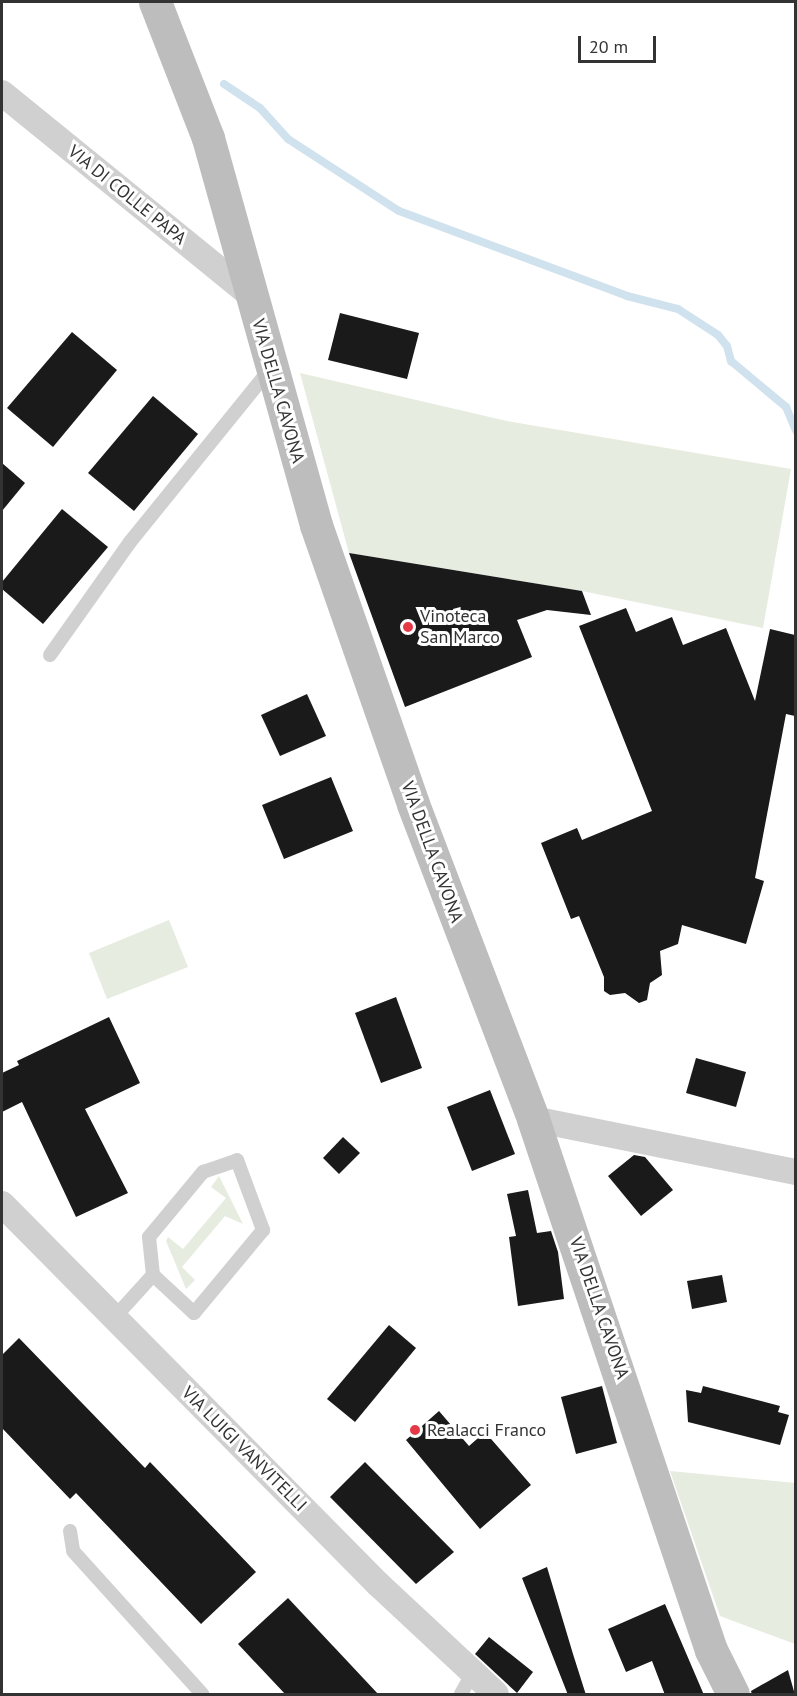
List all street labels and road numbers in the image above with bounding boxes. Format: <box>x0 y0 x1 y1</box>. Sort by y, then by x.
street label: VIA DI COLLE PAPA <box>63 140 191 250</box>
street label: VIA DELLA CAVONA <box>247 316 309 466</box>
street label: VIA DELLA CAVONA <box>396 778 468 926</box>
street label: VIA DELLA CAVONA <box>564 1233 634 1383</box>
street label: VIA LUIGI VANVITELLI <box>177 1382 311 1516</box>

